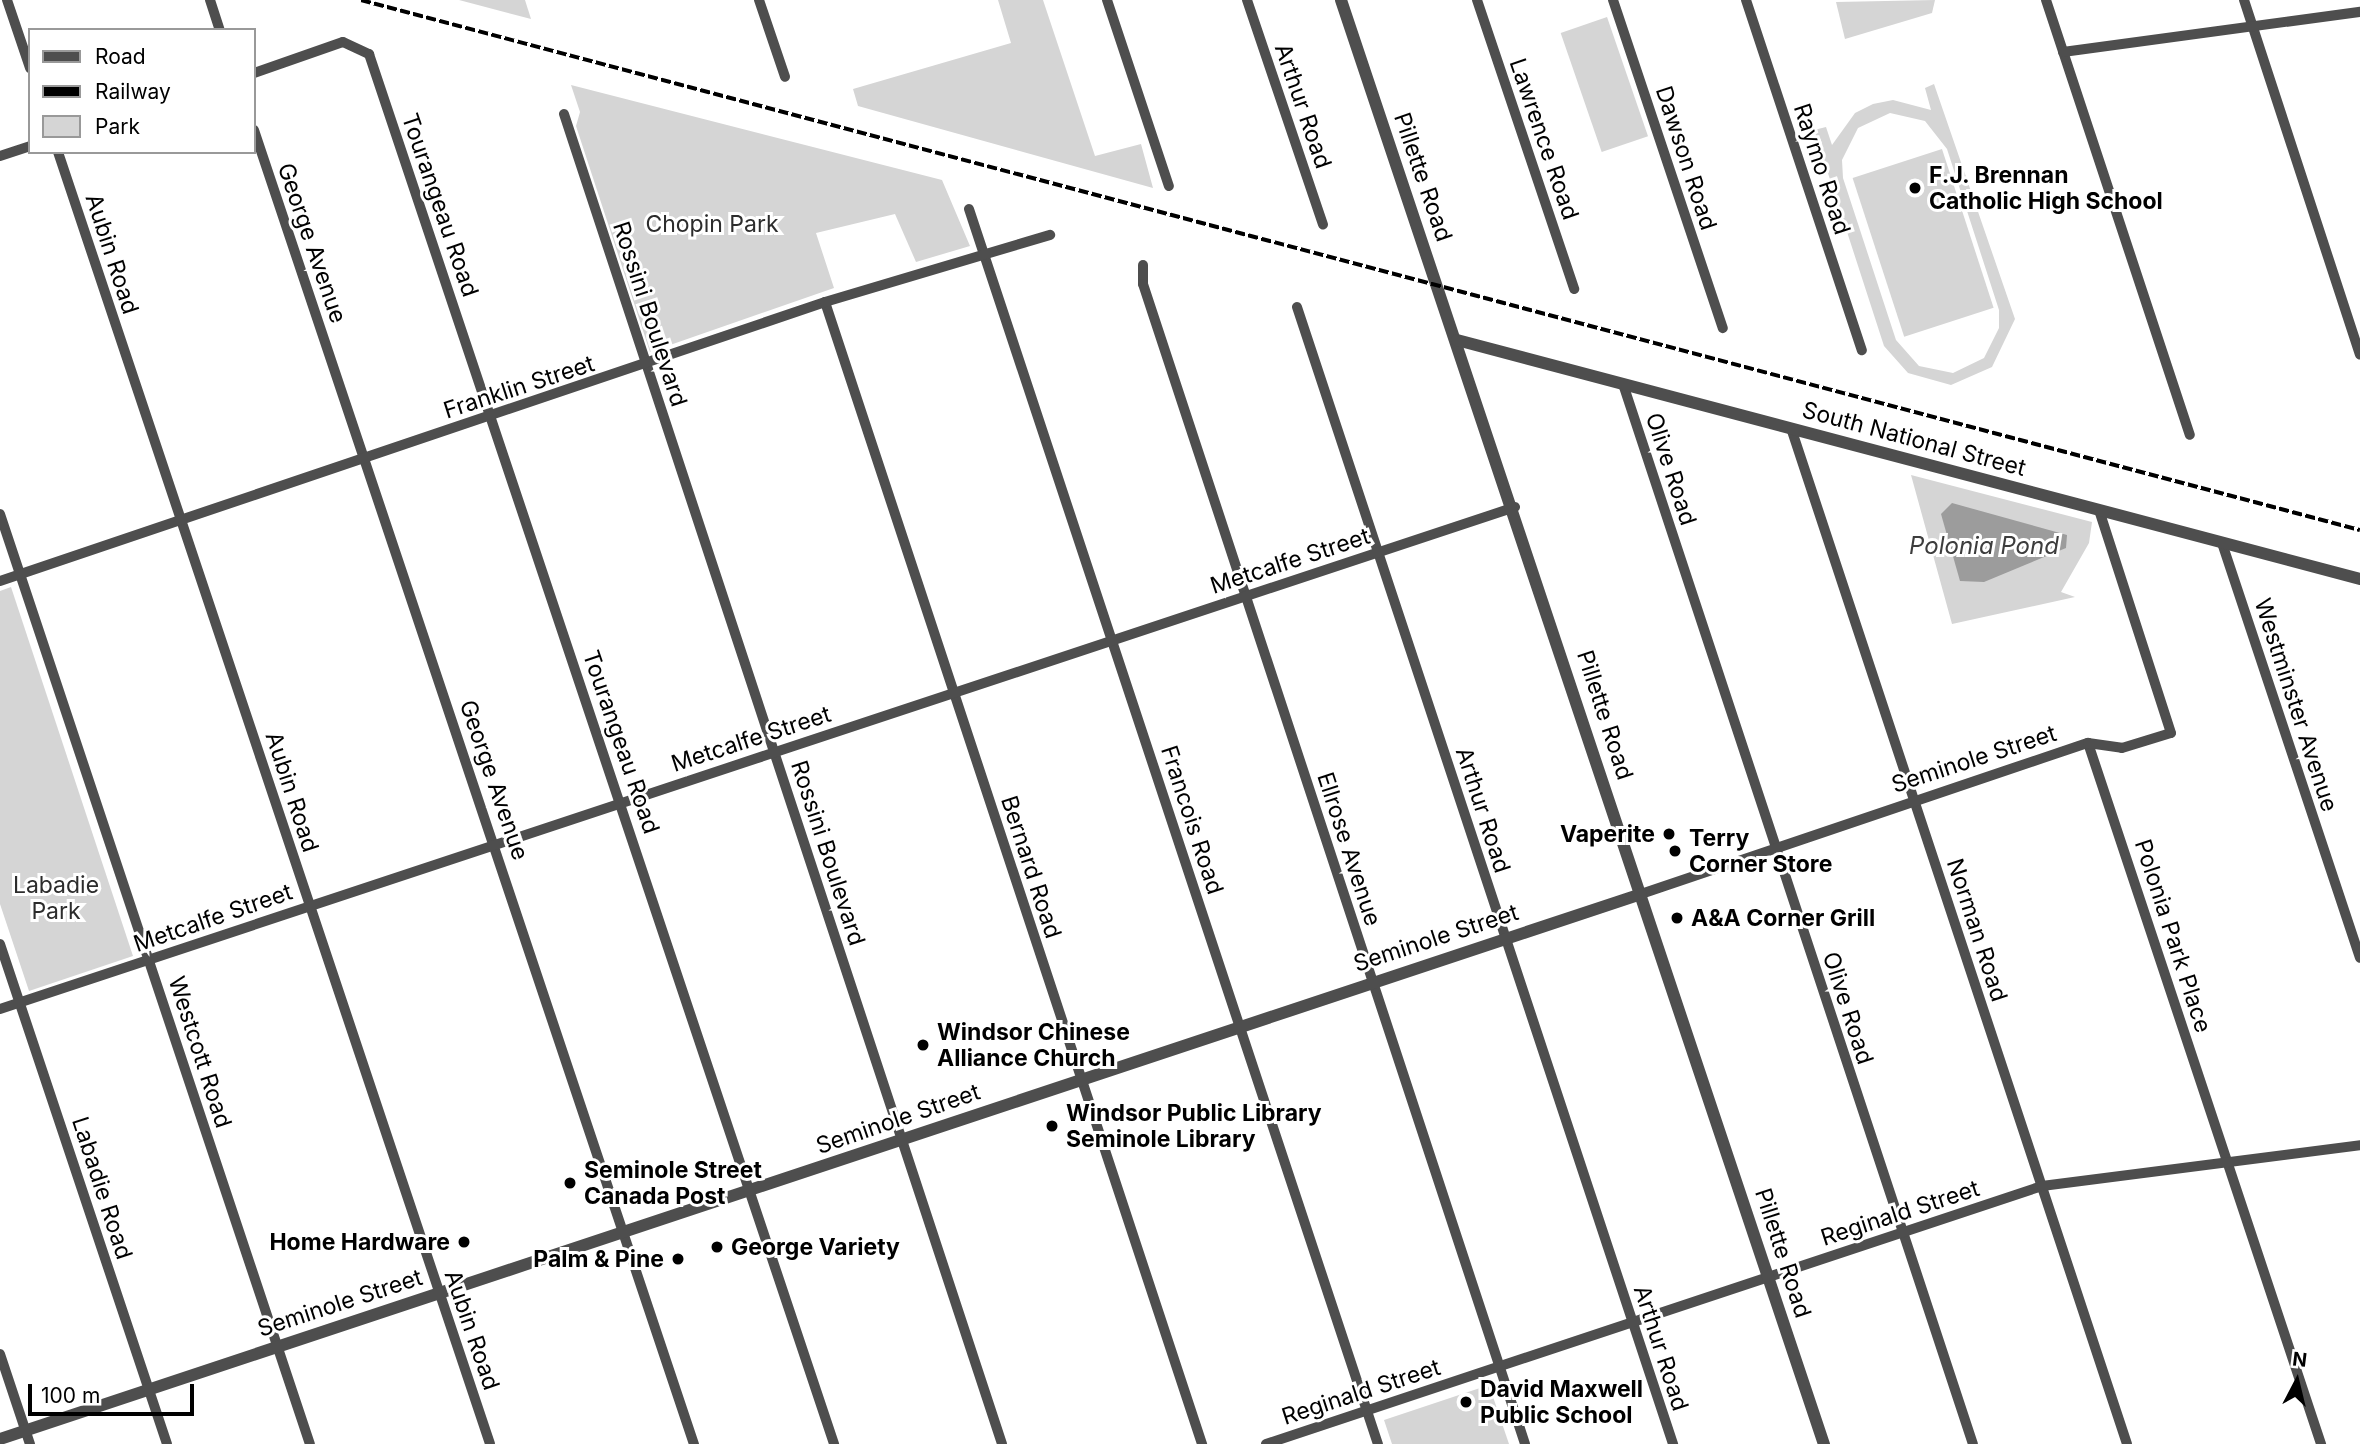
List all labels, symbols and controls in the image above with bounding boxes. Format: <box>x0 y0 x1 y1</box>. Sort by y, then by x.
legend <box>28 28 256 154</box>
street label: Arthur Road <box>1269 40 1337 172</box>
text: Road <box>95 44 146 69</box>
street label: Lawrence Road <box>1504 55 1584 223</box>
text: Railway <box>95 79 171 104</box>
street label: Dawson Road <box>1650 82 1722 234</box>
street label: Raymo Road <box>1788 100 1856 238</box>
street label: Pillette Road <box>1388 109 1458 245</box>
street label: Tourangeau Road <box>396 110 484 300</box>
text: Park <box>95 114 140 139</box>
street label: George Avenue <box>272 159 352 327</box>
place label: F.J. Brennan Catholic High School <box>1929 161 2163 215</box>
marker: F.J. Brennan Catholic High School <box>1907 180 1923 196</box>
street label: Aubin Road <box>80 190 144 318</box>
park label: Chopin Park <box>645 210 779 238</box>
street label: Rossini Boulevard <box>607 218 693 410</box>
street label: Franklin Street <box>440 350 598 424</box>
street label: South National Street <box>1799 396 2029 482</box>
street label: Olive Road <box>1640 409 1702 529</box>
street label: Metcalfe Street <box>1207 522 1373 600</box>
water label: Polonia Pond <box>1909 532 2059 560</box>
street label: Westminster Avenue <box>2248 595 2344 815</box>
street label: Tourangeau Road <box>577 647 665 837</box>
street label: Pillette Road <box>1571 647 1639 783</box>
street label: George Avenue <box>454 696 534 864</box>
street label: Metcalfe Street <box>668 700 834 778</box>
street label: Seminole Street <box>1888 719 2060 799</box>
street label: Aubin Road <box>260 728 324 856</box>
street label: Francois Road <box>1155 742 1229 898</box>
street label: Arthur Road <box>1450 744 1516 876</box>
street label: Rossini Boulevard <box>785 757 871 949</box>
street label: Ellrose Avenue <box>1311 769 1387 929</box>
street label: Bernard Road <box>995 792 1067 942</box>
place label: Vaperite <box>1560 820 1655 848</box>
place label: Terry Corner Store <box>1689 824 1832 878</box>
marker: Vaperite <box>1661 826 1677 842</box>
street label: Polonia Park Place <box>2129 836 2217 1036</box>
marker: Terry Corner Store <box>1667 843 1683 859</box>
street label: Norman Road <box>1941 855 2013 1005</box>
park label: Labadie Park <box>13 871 99 925</box>
street label: Metcalfe Street <box>130 878 296 958</box>
street label: Seminole Street <box>1350 898 1522 978</box>
place label: A&A Corner Grill <box>1691 904 1875 932</box>
marker: A&A Corner Grill <box>1669 910 1685 926</box>
street label: Olive Road <box>1817 948 1879 1068</box>
street label: Westcott Road <box>163 973 237 1131</box>
place label: Windsor Chinese Alliance Church <box>937 1018 1130 1072</box>
marker: Windsor Chinese Alliance Church <box>915 1037 931 1053</box>
street label: Seminole Street <box>812 1078 984 1160</box>
place label: Windsor Public Library Seminole Library <box>1066 1099 1322 1153</box>
street label: Labadie Road <box>66 1113 138 1263</box>
marker: Windsor Public Library Seminole Library <box>1044 1118 1060 1134</box>
place label: Seminole Street Canada Post <box>584 1156 762 1210</box>
street label: Reginald Street <box>1817 1174 1983 1252</box>
marker: Seminole Street Canada Post <box>562 1175 578 1191</box>
street label: Pillette Road <box>1749 1185 1817 1321</box>
place label: Home Hardware <box>269 1228 450 1256</box>
place label: George Variety <box>731 1233 900 1261</box>
marker: Home Hardware <box>456 1234 472 1250</box>
marker: George Variety <box>709 1239 725 1255</box>
place label: Palm & Pine <box>533 1245 664 1273</box>
marker: Palm & Pine <box>670 1251 686 1267</box>
street label: Seminole Street <box>254 1263 426 1343</box>
street label: Aubin Road <box>439 1267 505 1393</box>
street label: Arthur Road <box>1628 1282 1694 1414</box>
north arrow <box>2262 1346 2332 1416</box>
text: N <box>2291 1347 2308 1372</box>
street label: Reginald Street <box>1278 1353 1444 1431</box>
scale bar <box>32 1370 198 1414</box>
place label: David Maxwell Public School <box>1480 1375 1643 1429</box>
text: 100 m <box>41 1383 100 1408</box>
marker: David Maxwell Public School <box>1458 1394 1474 1410</box>

